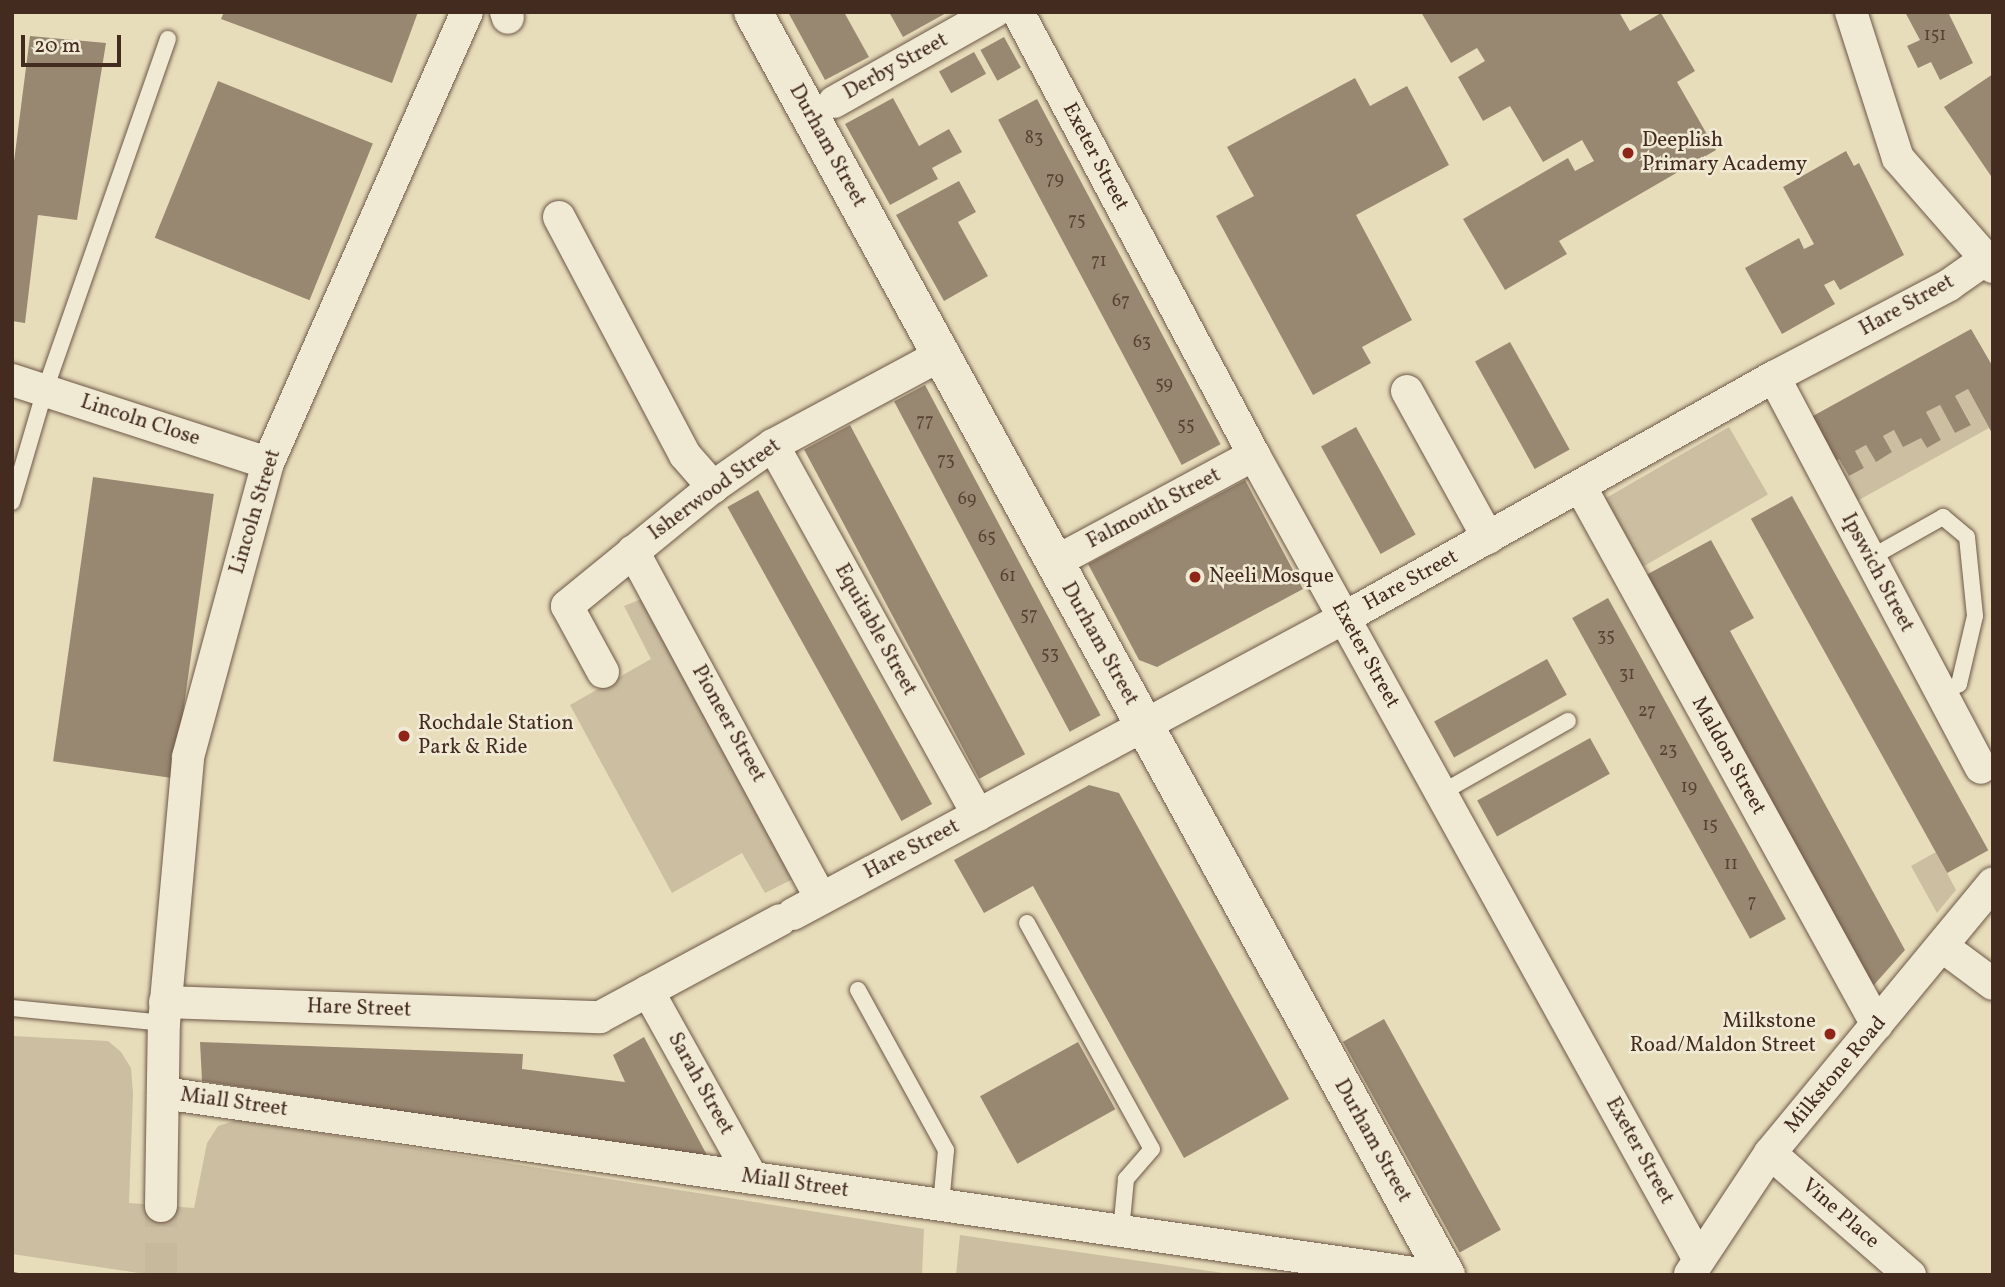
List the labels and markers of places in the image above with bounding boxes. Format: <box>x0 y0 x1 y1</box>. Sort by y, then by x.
place label: Deeplish Primary Academy <box>1642 128 1808 178</box>
marker: Deeplish Primary Academy <box>1620 145 1636 161</box>
place label: Neeli Mosque <box>1209 564 1334 590</box>
marker: Neeli Mosque <box>1187 569 1203 585</box>
place label: Rochdale Station Park & Ride <box>418 711 574 761</box>
marker: Rochdale Station Park & Ride <box>396 728 412 744</box>
place label: Milkstone Road/Maldon Street <box>1630 1009 1816 1059</box>
marker: Milkstone Road/Maldon Street <box>1822 1026 1838 1042</box>

